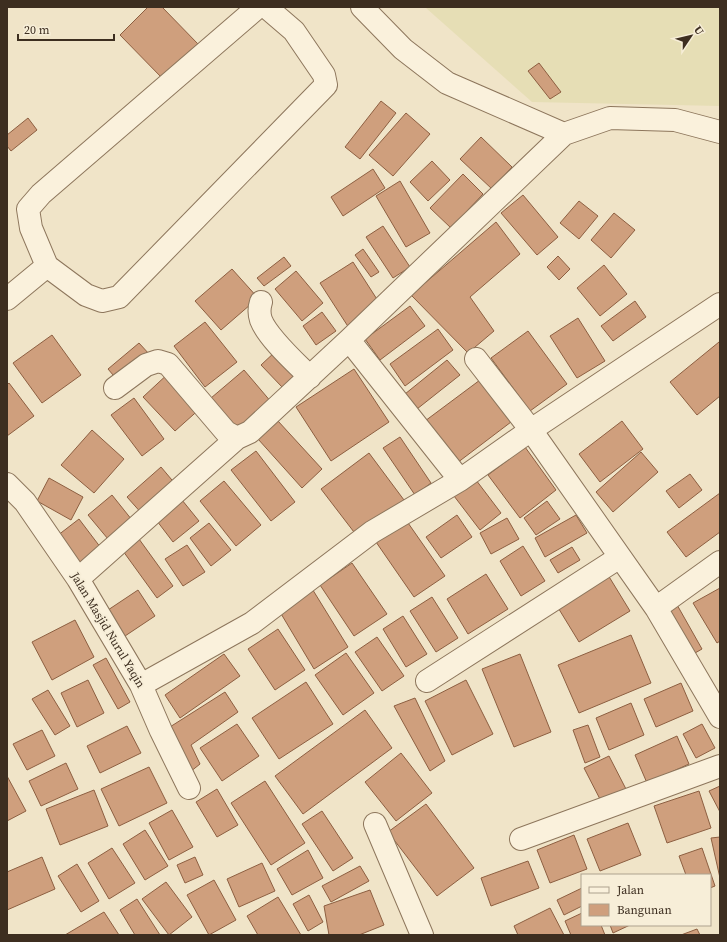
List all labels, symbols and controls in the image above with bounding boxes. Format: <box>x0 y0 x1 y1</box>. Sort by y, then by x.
scale bar <box>18 16 114 42</box>
north arrow <box>671 16 711 56</box>
text: 20 m <box>24 22 50 38</box>
text: U <box>690 23 707 38</box>
street label: Jalan Masjid Nurul Yaqin <box>67 568 149 691</box>
legend <box>581 874 711 926</box>
text: Jalan <box>616 882 644 898</box>
text: Bangunan <box>617 902 672 918</box>

